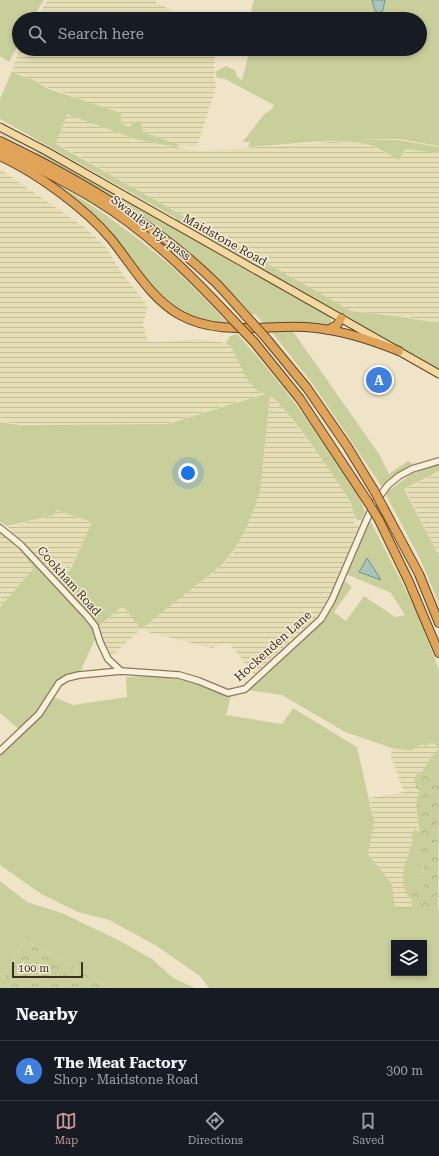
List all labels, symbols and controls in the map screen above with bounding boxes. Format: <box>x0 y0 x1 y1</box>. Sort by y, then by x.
search box <box>12 12 427 56</box>
icon: search <box>26 23 48 45</box>
text: Search here <box>58 25 144 43</box>
street label: Swanley By-pass <box>108 193 194 264</box>
street label: Maidstone Road <box>181 211 270 269</box>
pin: A <box>366 365 392 395</box>
your location <box>178 463 198 483</box>
street label: Cookham Road <box>34 543 104 619</box>
street label: Hockenden Lane <box>232 607 315 684</box>
map controls <box>391 940 427 976</box>
button: layers <box>391 940 427 976</box>
scale bar <box>12 960 83 979</box>
text: 100 m <box>18 962 49 975</box>
text: Nearby <box>16 1004 78 1024</box>
text: The Meat Factory <box>54 1054 187 1072</box>
text: A <box>24 1063 34 1078</box>
text: 300 m <box>386 1063 423 1078</box>
text: Shop · Maidstone Road <box>54 1072 198 1087</box>
tab: Map <box>55 1110 78 1147</box>
tab: Directions <box>188 1110 243 1147</box>
tab: Saved <box>352 1110 384 1147</box>

